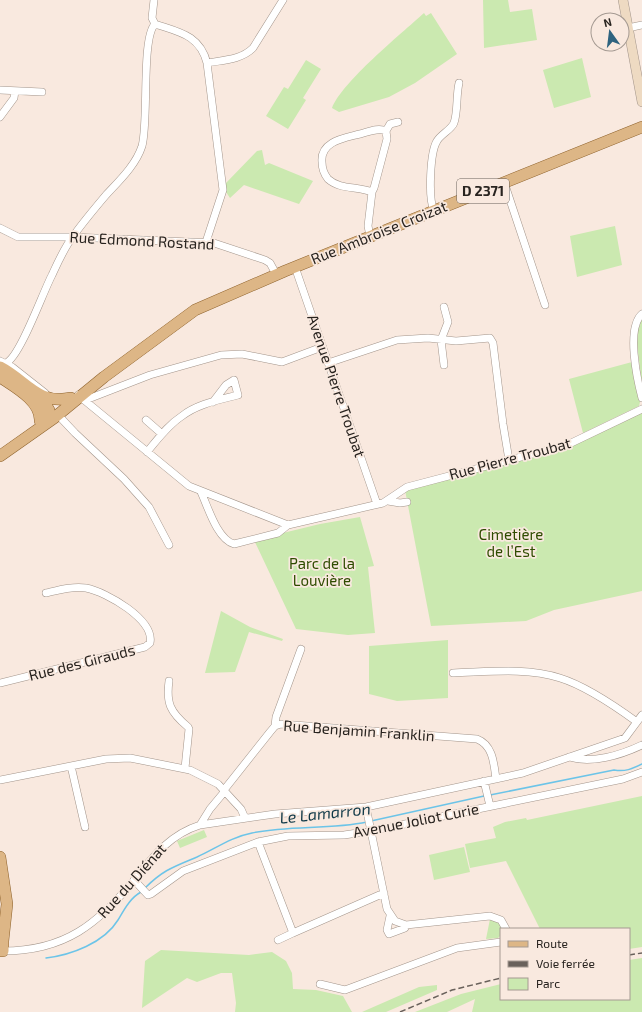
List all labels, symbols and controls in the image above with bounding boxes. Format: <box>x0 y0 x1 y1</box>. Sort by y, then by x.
north arrow <box>590 12 630 52</box>
text: N <box>602 15 613 29</box>
road number: D 2371 <box>457 179 509 203</box>
street label: Rue Ambroise Croizat <box>308 196 450 268</box>
street label: Rue Edmond Rostand <box>69 227 215 253</box>
street label: Avenue Pierre Troubat <box>304 312 370 460</box>
street label: Rue Pierre Troubat <box>447 433 573 483</box>
park label: Cimetière de l’Est <box>479 525 543 560</box>
park label: Parc de la Louvière <box>289 554 355 589</box>
street label: Rue des Girauds <box>27 640 137 684</box>
street label: Rue Benjamin Franklin <box>283 716 435 745</box>
water label: Le Lamarron <box>278 798 371 827</box>
street label: Avenue Joliot Curie <box>351 799 480 841</box>
street label: Rue du Diénat <box>93 839 170 921</box>
legend <box>500 928 630 1000</box>
text: Route <box>536 936 568 950</box>
text: Voie ferrée <box>536 956 595 970</box>
text: Parc <box>536 976 560 990</box>

